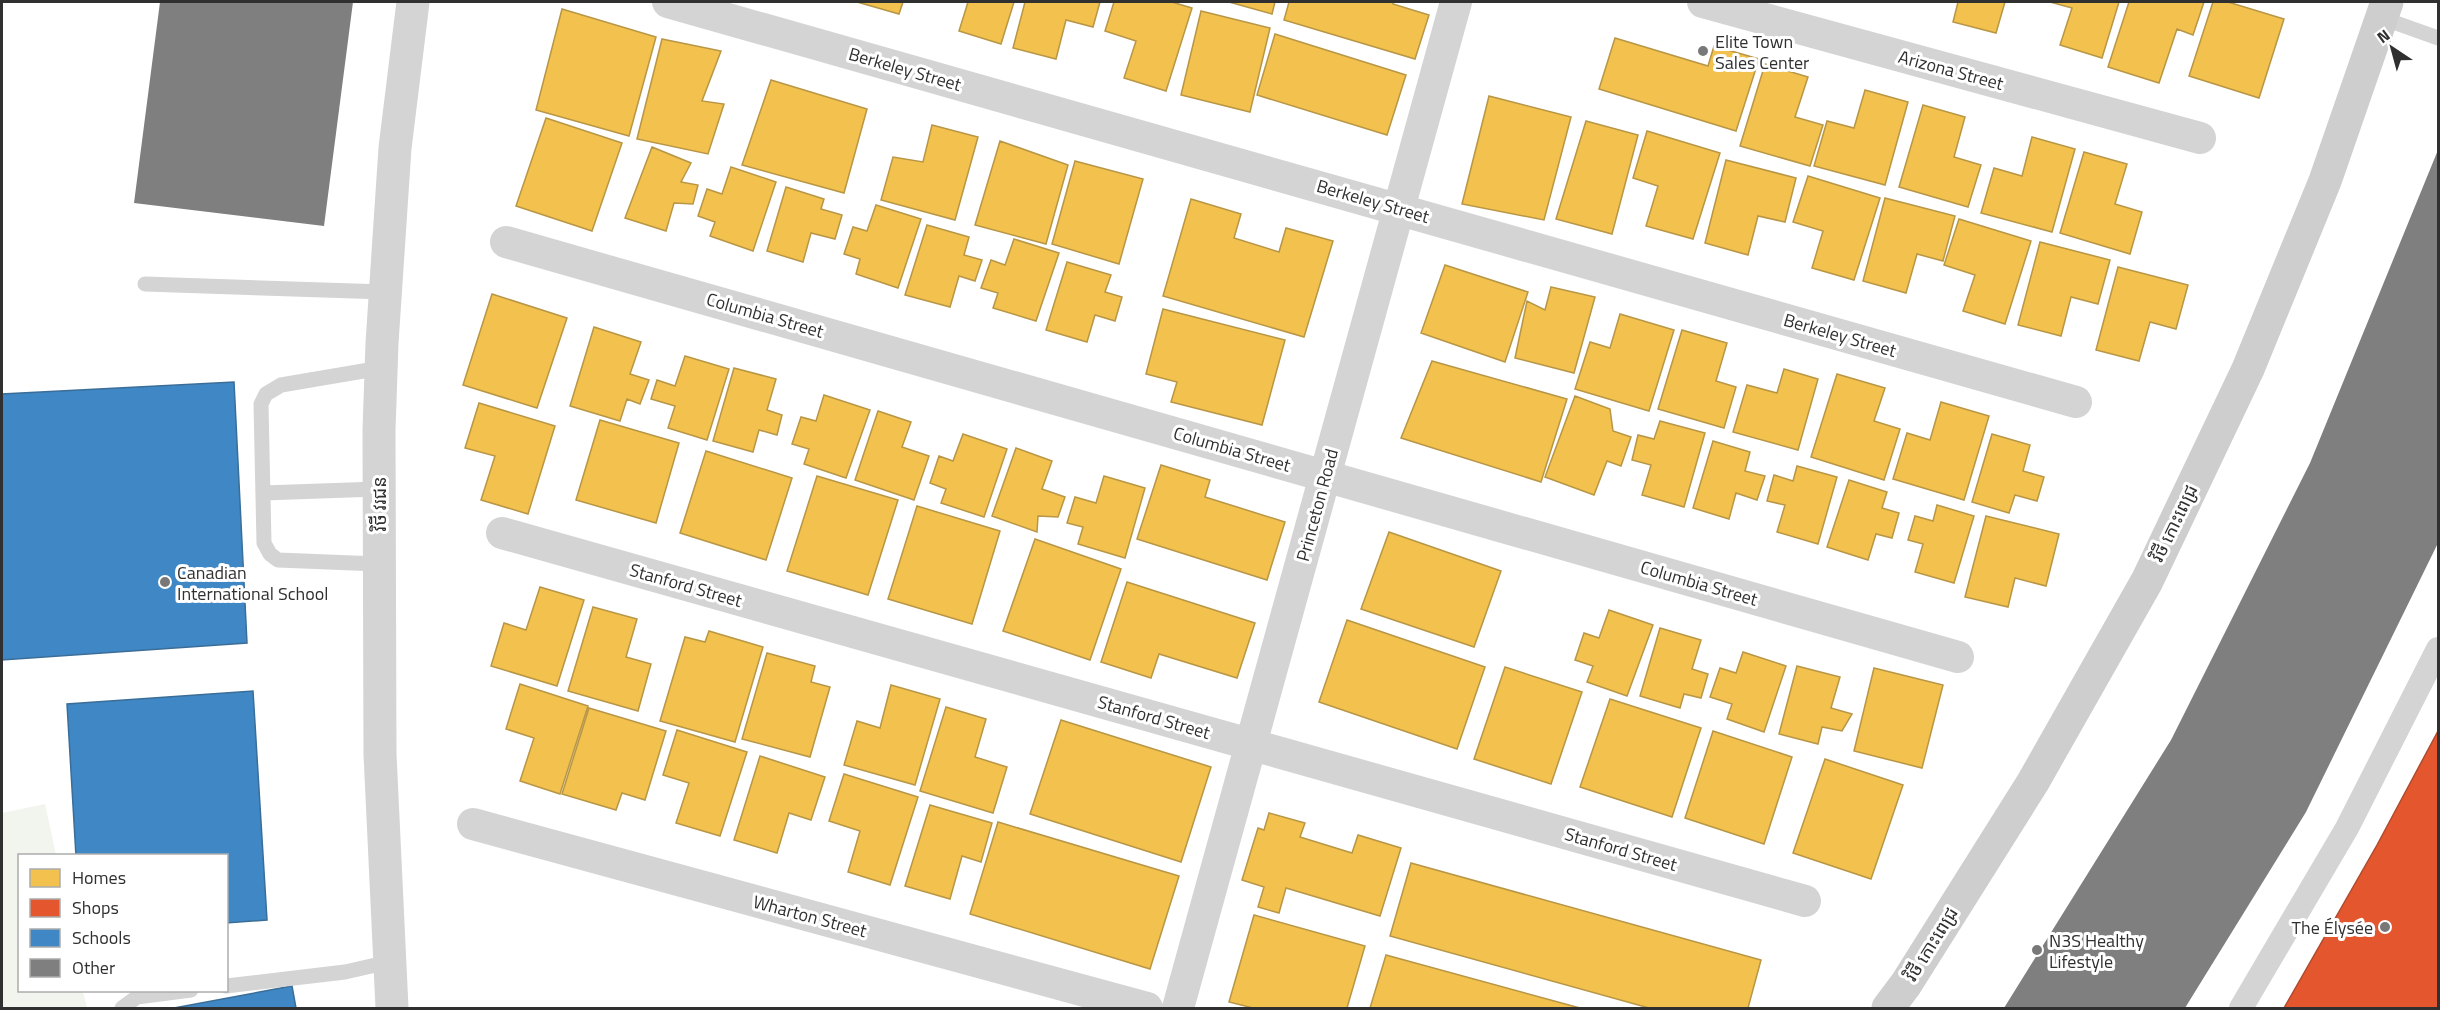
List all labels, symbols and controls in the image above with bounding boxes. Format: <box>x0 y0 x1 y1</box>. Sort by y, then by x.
north arrow <box>2362 18 2422 78</box>
text: N <box>2372 23 2395 49</box>
place label: Elite Town Sales Center <box>1715 28 1809 76</box>
street label: Berkeley Street <box>846 40 965 98</box>
street label: Arizona Street <box>1896 43 2007 97</box>
marker: Elite Town Sales Center <box>1696 44 1710 58</box>
street label: Berkeley Street <box>1314 172 1433 230</box>
street label: Columbia Street <box>703 285 827 345</box>
street label: Berkeley Street <box>1781 306 1900 364</box>
street label: Columbia Street <box>1170 419 1294 479</box>
street label: Princeton Road <box>1289 446 1345 564</box>
street label: វិថី វរជន <box>366 476 393 533</box>
street label: វិថី កោះពេជ្រ <box>2143 480 2204 567</box>
street label: Columbia Street <box>1637 553 1761 613</box>
street label: Stanford Street <box>627 556 746 614</box>
place label: Canadian International School <box>177 559 328 607</box>
marker: Canadian International School <box>158 575 172 589</box>
street label: Stanford Street <box>1095 688 1214 746</box>
street label: Stanford Street <box>1562 820 1681 878</box>
legend <box>18 854 228 992</box>
text: Homes <box>72 864 126 891</box>
street label: Wharton Street <box>750 888 871 944</box>
text: Shops <box>72 894 119 921</box>
street label: វិថី កោះពេជ្រ <box>1897 902 1965 987</box>
place label: The Élysée <box>2292 914 2373 941</box>
marker: The Élysée <box>2378 920 2392 934</box>
text: Schools <box>72 924 131 951</box>
place label: N3S Healthy Lifestyle <box>2049 927 2144 975</box>
marker: N3S Healthy Lifestyle <box>2030 943 2044 957</box>
text: Other <box>72 954 115 981</box>

